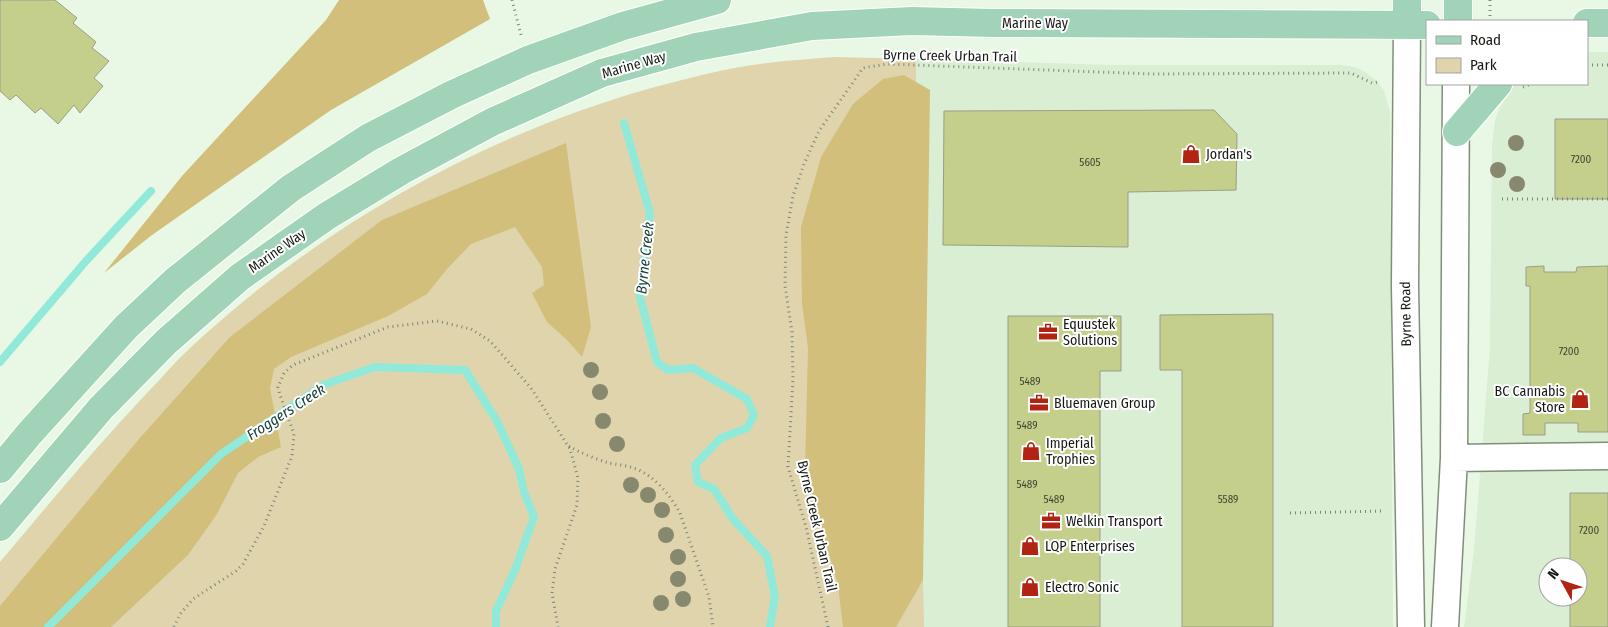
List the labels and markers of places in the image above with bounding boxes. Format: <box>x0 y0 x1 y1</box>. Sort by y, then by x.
shop icon: Jordan's <box>1180 143 1202 165</box>
place label: Jordan's <box>1206 146 1252 163</box>
place label: Equustek Solutions <box>1063 316 1117 349</box>
office icon: Equustek Solutions <box>1037 321 1059 343</box>
place label: BC Cannabis Store <box>1495 383 1565 416</box>
shop icon: BC Cannabis Store <box>1569 388 1591 410</box>
office icon: Bluemaven Group <box>1028 392 1050 414</box>
place label: Bluemaven Group <box>1054 395 1155 412</box>
place label: Imperial Trophies <box>1046 435 1095 468</box>
shop icon: Imperial Trophies <box>1020 440 1042 462</box>
office icon: Welkin Transport <box>1040 510 1062 532</box>
place label: Welkin Transport <box>1066 513 1163 530</box>
shop icon: LQP Enterprises <box>1019 535 1041 557</box>
place label: LQP Enterprises <box>1045 538 1135 555</box>
shop icon: Electro Sonic <box>1019 576 1041 598</box>
place label: Electro Sonic <box>1045 579 1119 596</box>

